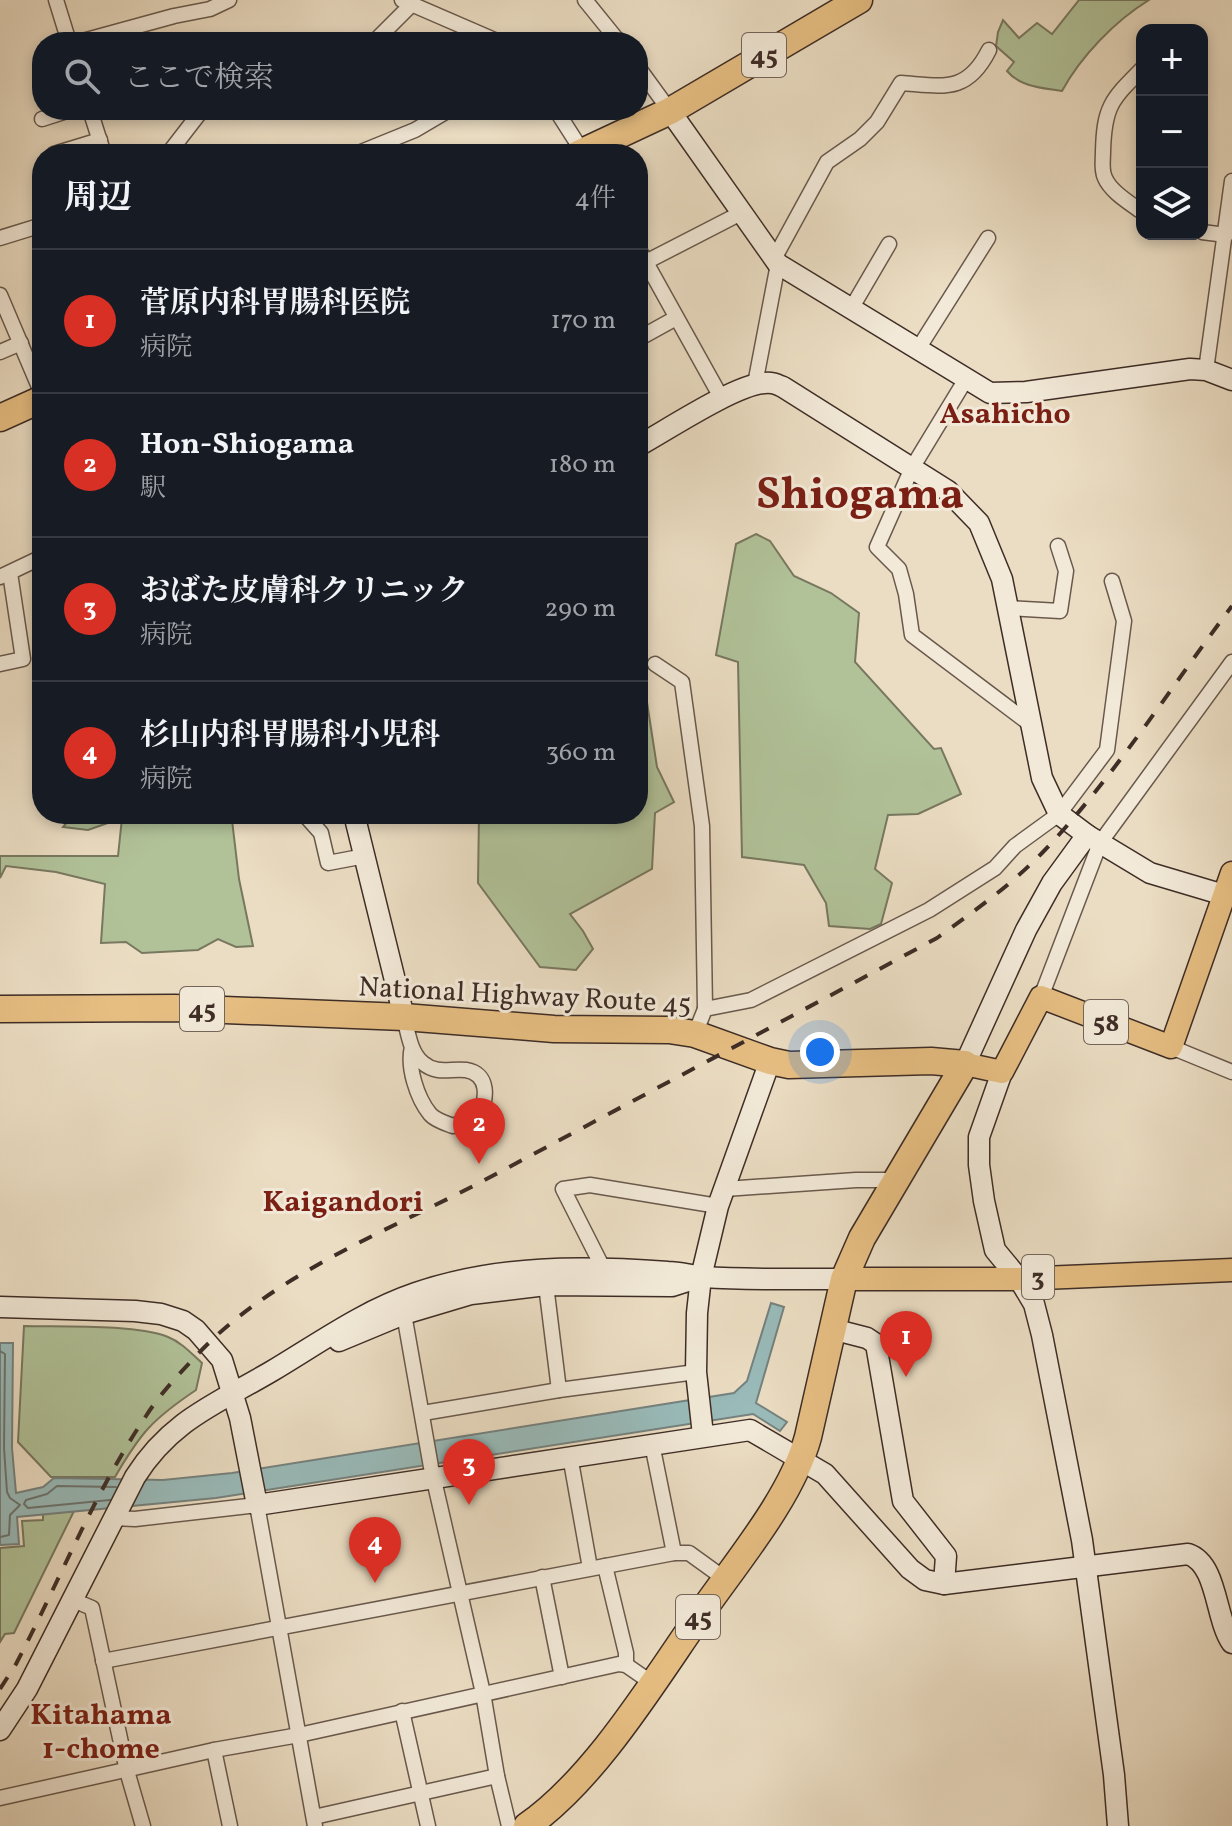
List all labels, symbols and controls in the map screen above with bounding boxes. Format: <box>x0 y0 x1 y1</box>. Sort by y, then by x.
map controls <box>1136 24 1208 240</box>
button: + <box>1136 24 1208 96</box>
search box <box>32 32 648 120</box>
road number: 45 <box>742 33 786 77</box>
icon: search <box>60 54 104 98</box>
text: ここで検索 <box>124 58 274 100</box>
button: − <box>1136 96 1208 168</box>
button: layers <box>1136 168 1208 240</box>
text: 周辺 <box>64 176 132 223</box>
text: 4件 <box>574 181 616 217</box>
text: 菅原内科胃腸科医院 <box>140 283 410 325</box>
text: 1 <box>85 303 95 339</box>
text: 170 m <box>551 303 616 339</box>
text: 病院 <box>140 330 192 366</box>
district label: Asahicho <box>939 394 1071 436</box>
text: Hon-Shiogama <box>140 424 354 466</box>
text: 2 <box>83 447 97 483</box>
text: 180 m <box>549 447 616 483</box>
district label: Shiogama <box>756 466 964 527</box>
text: 駅 <box>140 471 166 507</box>
text: おばた皮膚科クリニック <box>140 571 468 613</box>
text: 3 <box>83 591 97 627</box>
text: 290 m <box>544 591 616 627</box>
text: 病院 <box>140 618 192 654</box>
text: 杉山内科胃腸科小児科 <box>140 715 440 757</box>
text: 4 <box>82 735 98 771</box>
text: 360 m <box>546 735 616 771</box>
text: 病院 <box>140 762 192 798</box>
street label: National Highway Route 45 <box>357 968 692 1025</box>
road number: 45 <box>180 987 224 1031</box>
road number: 58 <box>1084 1000 1128 1044</box>
your location <box>800 1032 840 1072</box>
pin: 2 <box>453 1098 505 1164</box>
district label: Kaigandori <box>263 1182 423 1224</box>
road number: 3 <box>1022 1255 1054 1299</box>
pin: 1 <box>880 1311 932 1377</box>
pin: 3 <box>443 1439 495 1505</box>
pin: 4 <box>349 1517 401 1583</box>
road number: 45 <box>676 1595 720 1639</box>
district label: Kitahama 1-chome <box>30 1695 172 1771</box>

